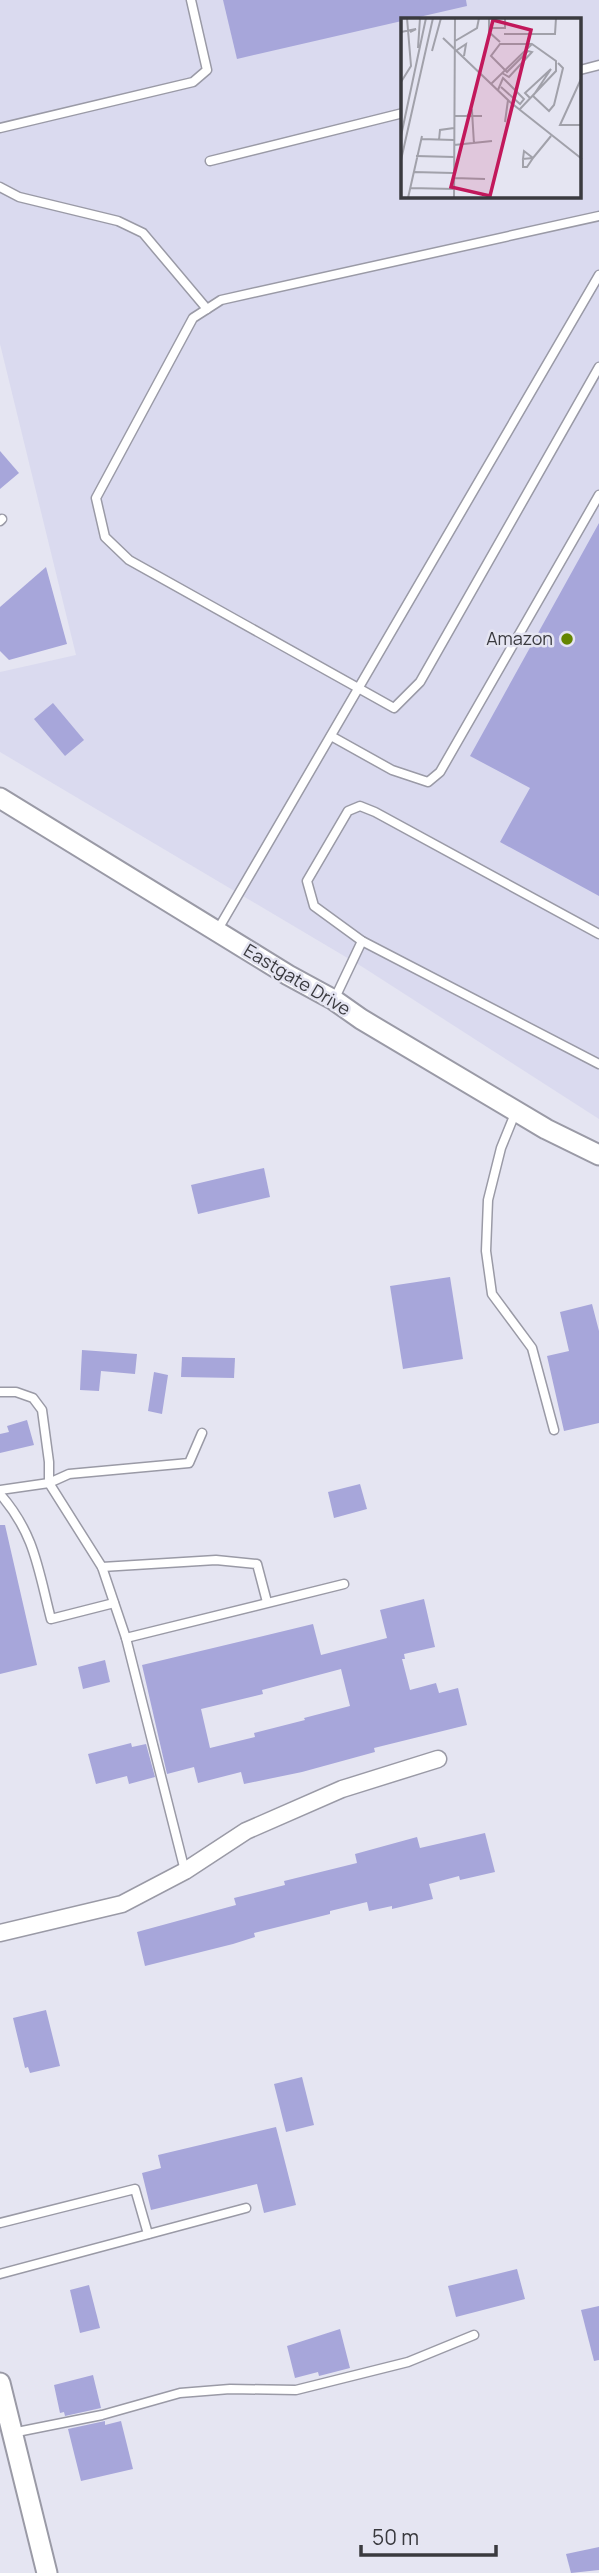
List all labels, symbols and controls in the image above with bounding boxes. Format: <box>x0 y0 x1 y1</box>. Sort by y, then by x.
inset map <box>401 18 582 198</box>
place label: Amazon <box>486 626 553 650</box>
marker: Amazon <box>559 631 575 647</box>
street label: Eastgate Drive <box>240 938 355 1020</box>
scale bar <box>361 2514 496 2558</box>
text: 50 m <box>372 2523 419 2551</box>

